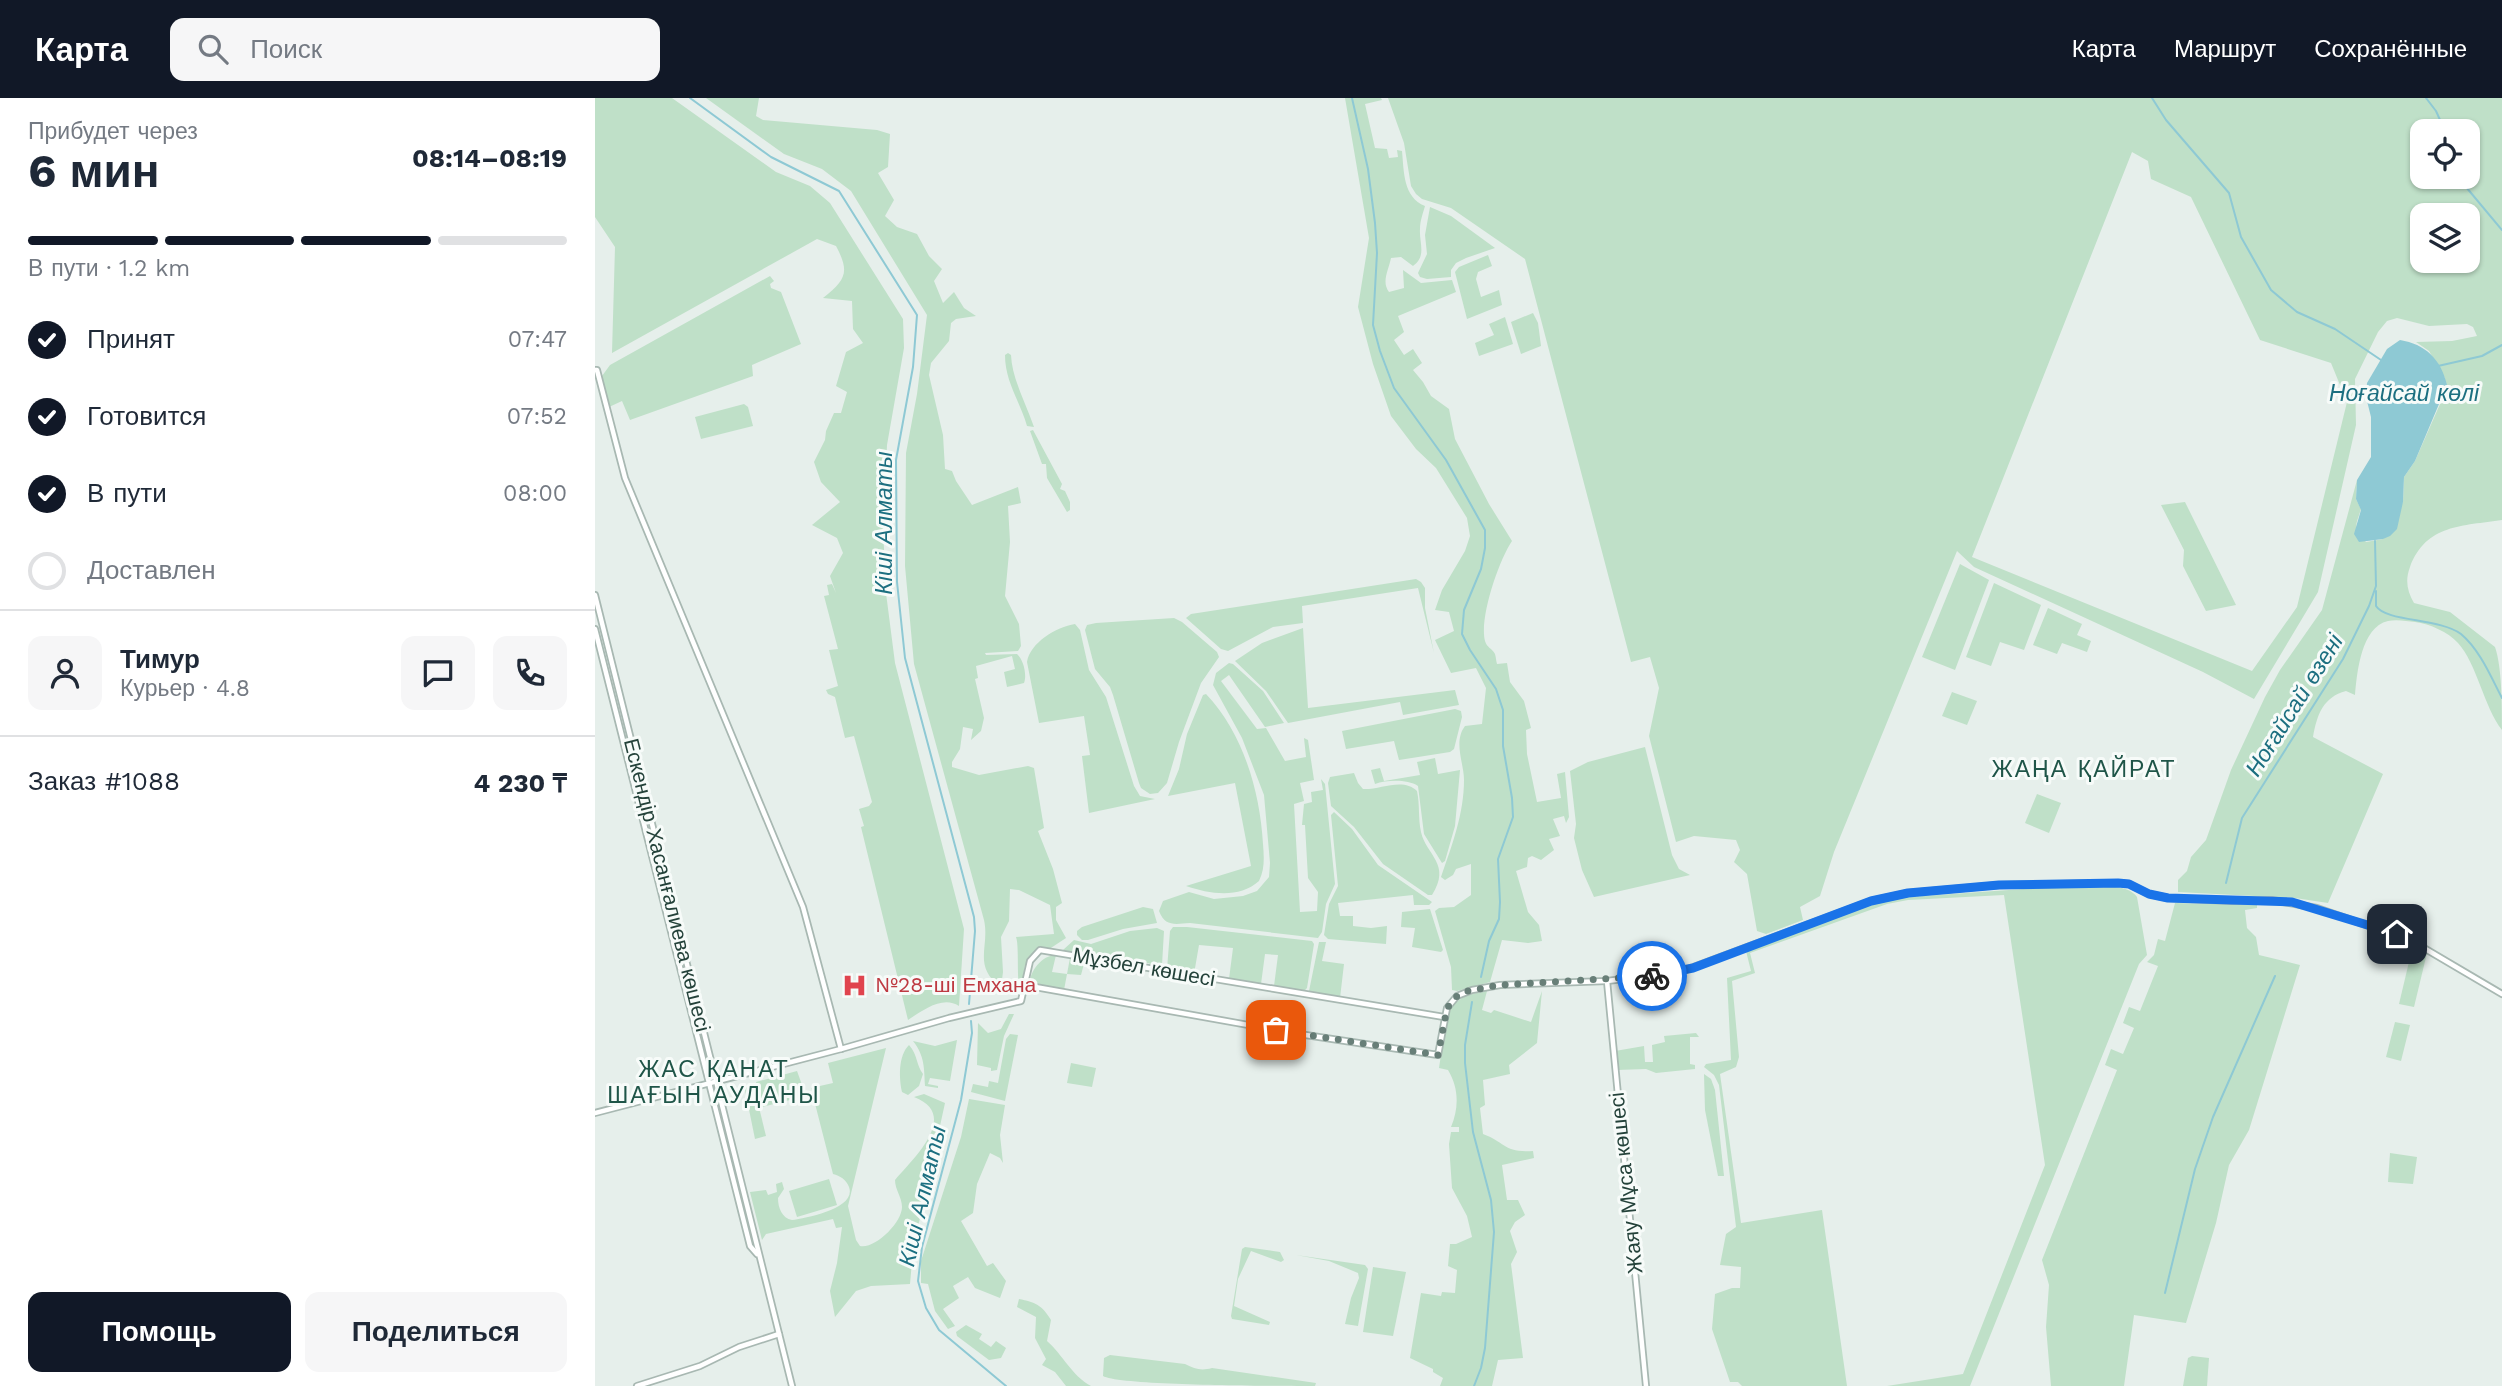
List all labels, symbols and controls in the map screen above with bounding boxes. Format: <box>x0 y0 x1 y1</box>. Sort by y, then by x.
search box <box>170 18 660 81</box>
text: Карта <box>35 30 128 69</box>
icon: search <box>194 30 232 68</box>
text: Поиск <box>250 34 322 64</box>
text: Карта <box>2072 35 2136 63</box>
text: Маршрут <box>2174 35 2276 63</box>
text: Сохранённые <box>2314 35 2467 63</box>
text: Прибудет через <box>28 118 198 145</box>
map controls <box>2410 119 2480 273</box>
button: locate <box>2410 119 2480 189</box>
text: 08:14–08:19 <box>412 143 567 173</box>
text: 6 мин <box>28 144 160 198</box>
button: layers <box>2410 203 2480 273</box>
text: В пути · 1.2 km <box>28 255 190 282</box>
icon: check <box>28 321 66 359</box>
text: Принят <box>87 324 175 354</box>
text: 07:47 <box>508 326 567 353</box>
water label: Ноғайсай көлі <box>2329 380 2480 407</box>
icon: check <box>28 398 66 436</box>
text: Готовится <box>87 401 206 431</box>
text: 07:52 <box>507 403 567 430</box>
water label: Кіші Алматы <box>871 451 898 595</box>
icon: check <box>28 475 66 513</box>
text: В пути <box>87 478 167 508</box>
text: 08:00 <box>503 480 567 507</box>
text: Доставлен <box>87 555 216 585</box>
water label: Ноғайсай өзені <box>2240 629 2349 781</box>
button: person <box>28 636 102 710</box>
button: chat <box>401 636 475 710</box>
button: phone <box>493 636 567 710</box>
text: Тимур <box>120 644 200 674</box>
text: Курьер · 4.8 <box>120 675 250 702</box>
street label: Ескендір Хасанғалиева көшесі <box>619 736 716 1034</box>
district label: ЖАҢА ҚАЙРАТ <box>1991 755 2177 783</box>
text: Заказ #1088 <box>28 766 180 796</box>
text: 4 230 ₸ <box>473 768 567 798</box>
pin <box>2367 904 2427 964</box>
icon: home <box>2378 915 2416 953</box>
courier <box>1617 941 1687 1011</box>
street label: Мұзбел көшесі <box>1071 942 1217 991</box>
icon: bike <box>1633 957 1671 995</box>
hospital icon: №28-ші Емхана <box>841 971 869 999</box>
place label: №28-ші Емхана <box>875 972 1037 997</box>
pin <box>1246 1000 1306 1060</box>
icon: bag <box>1257 1011 1295 1049</box>
district label: ЖАС ҚАНАТ ШАҒЫН АУДАНЫ <box>607 1056 821 1109</box>
street label: Жаяу Мұса көшесі <box>1604 1091 1647 1275</box>
water label: Кіші Алматы <box>893 1123 952 1269</box>
button: Помощь <box>28 1292 291 1372</box>
button: Поделиться <box>305 1292 567 1372</box>

